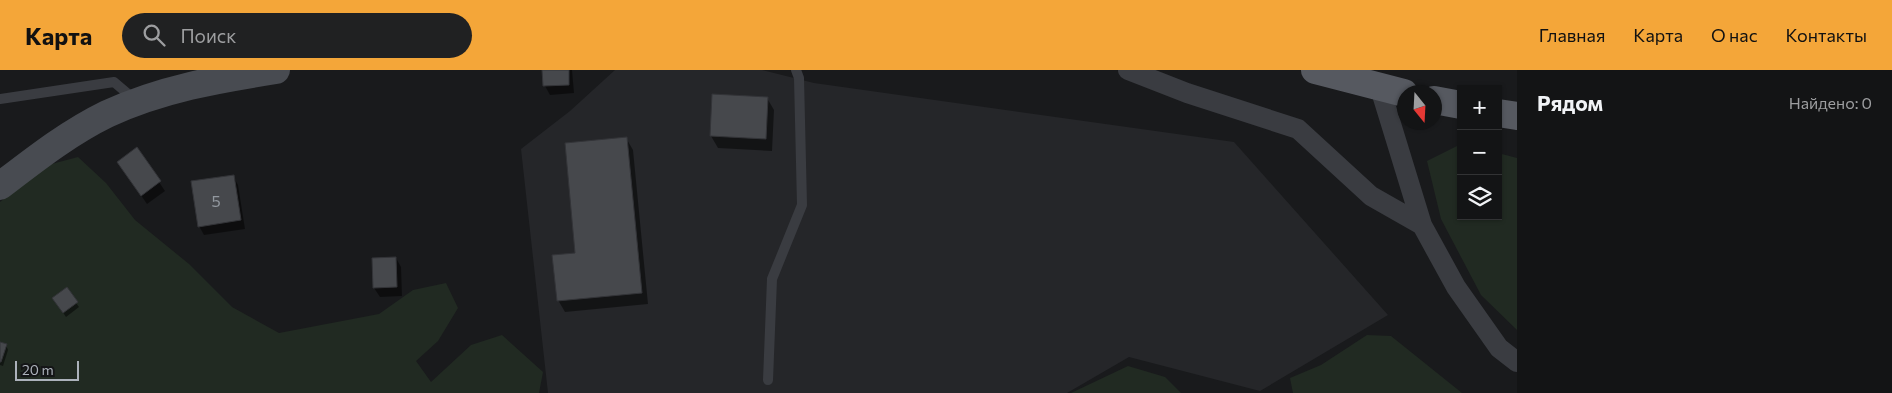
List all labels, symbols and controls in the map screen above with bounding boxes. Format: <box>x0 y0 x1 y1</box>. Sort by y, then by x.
search box <box>122 13 472 58</box>
text: Карта <box>25 21 92 50</box>
icon: search <box>140 21 168 49</box>
text: Поиск <box>180 24 236 47</box>
text: Главная <box>1539 24 1605 46</box>
text: Карта <box>1633 24 1683 46</box>
text: О нас <box>1711 24 1758 46</box>
text: Контакты <box>1786 24 1867 46</box>
north arrow <box>1397 85 1442 130</box>
map controls <box>1457 85 1502 220</box>
button: + <box>1457 85 1502 130</box>
text: Рядом <box>1537 90 1603 115</box>
text: Найдено: 0 <box>1789 93 1872 112</box>
button: − <box>1457 130 1502 175</box>
button: layers <box>1457 175 1502 220</box>
house number: 5 <box>211 191 221 210</box>
scale bar <box>15 358 79 381</box>
text: 20 m <box>22 361 54 378</box>

